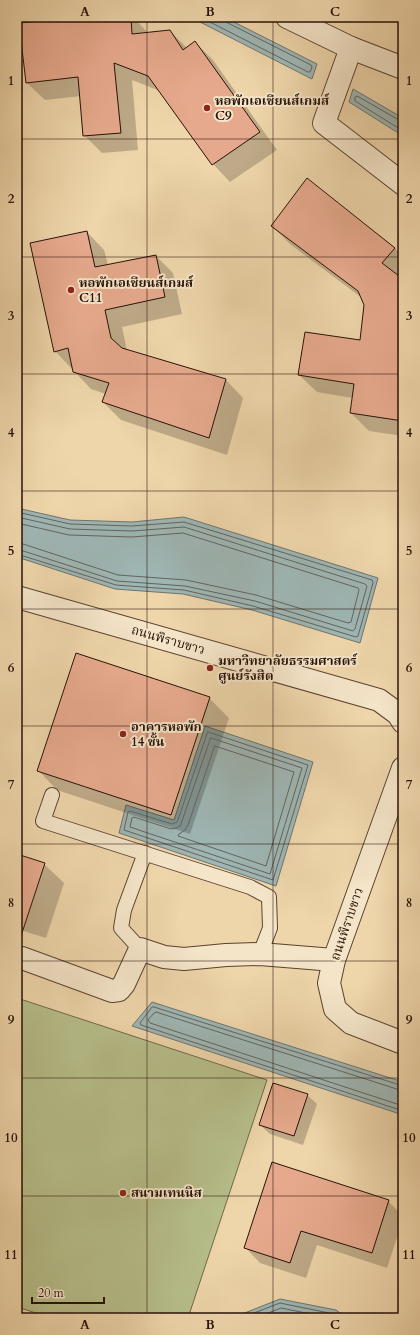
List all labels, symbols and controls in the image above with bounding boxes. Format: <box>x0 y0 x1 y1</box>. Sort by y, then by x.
text: A <box>80 3 90 21</box>
text: B <box>205 3 215 21</box>
text: C <box>330 3 340 21</box>
text: 1 <box>8 72 14 90</box>
text: 1 <box>406 72 412 90</box>
place label: หอพักเอเชียนส์เกมส์ C9 <box>215 92 330 125</box>
marker: หอพักเอเชียนส์เกมส์ C9 <box>202 103 212 113</box>
text: 2 <box>8 190 15 208</box>
text: 2 <box>406 190 413 208</box>
place label: หอพักเอเชียนส์เกมส์ C11 <box>79 274 194 307</box>
marker: หอพักเอเชียนส์เกมส์ C11 <box>66 285 76 295</box>
text: 3 <box>8 307 15 325</box>
text: 3 <box>406 307 413 325</box>
text: 4 <box>8 424 15 442</box>
text: 4 <box>406 424 413 442</box>
text: 5 <box>8 542 14 560</box>
text: 5 <box>406 542 412 560</box>
street label: ถนนพิราบขาว <box>129 621 207 659</box>
place label: มหาวิทยาลัยธรรมศาสตร์ ศูนย์รังสิต <box>218 652 358 685</box>
text: 6 <box>8 659 15 677</box>
text: 6 <box>406 659 413 677</box>
marker: มหาวิทยาลัยธรรมศาสตร์ ศูนย์รังสิต <box>205 663 215 673</box>
place label: อาคารหอพัก 14 ชั้น <box>131 718 202 751</box>
marker: อาคารหอพัก 14 ชั้น <box>118 729 128 739</box>
text: 7 <box>8 776 15 794</box>
text: 7 <box>406 776 413 794</box>
street label: ถนนพิราบขาว <box>326 885 368 963</box>
text: 8 <box>8 894 14 912</box>
text: 8 <box>406 894 412 912</box>
text: 9 <box>8 1011 15 1029</box>
text: 9 <box>406 1011 413 1029</box>
text: 10 <box>4 1129 18 1147</box>
text: 10 <box>402 1129 416 1147</box>
place label: สนามเทนนิส <box>131 1184 202 1202</box>
marker: สนามเทนนิส <box>118 1188 128 1198</box>
text: 11 <box>4 1246 18 1264</box>
text: 11 <box>402 1246 416 1264</box>
scale bar <box>32 1279 104 1305</box>
text: 20 m <box>38 1285 65 1301</box>
text: A <box>80 1316 90 1334</box>
text: B <box>205 1316 215 1334</box>
text: C <box>330 1316 340 1334</box>

